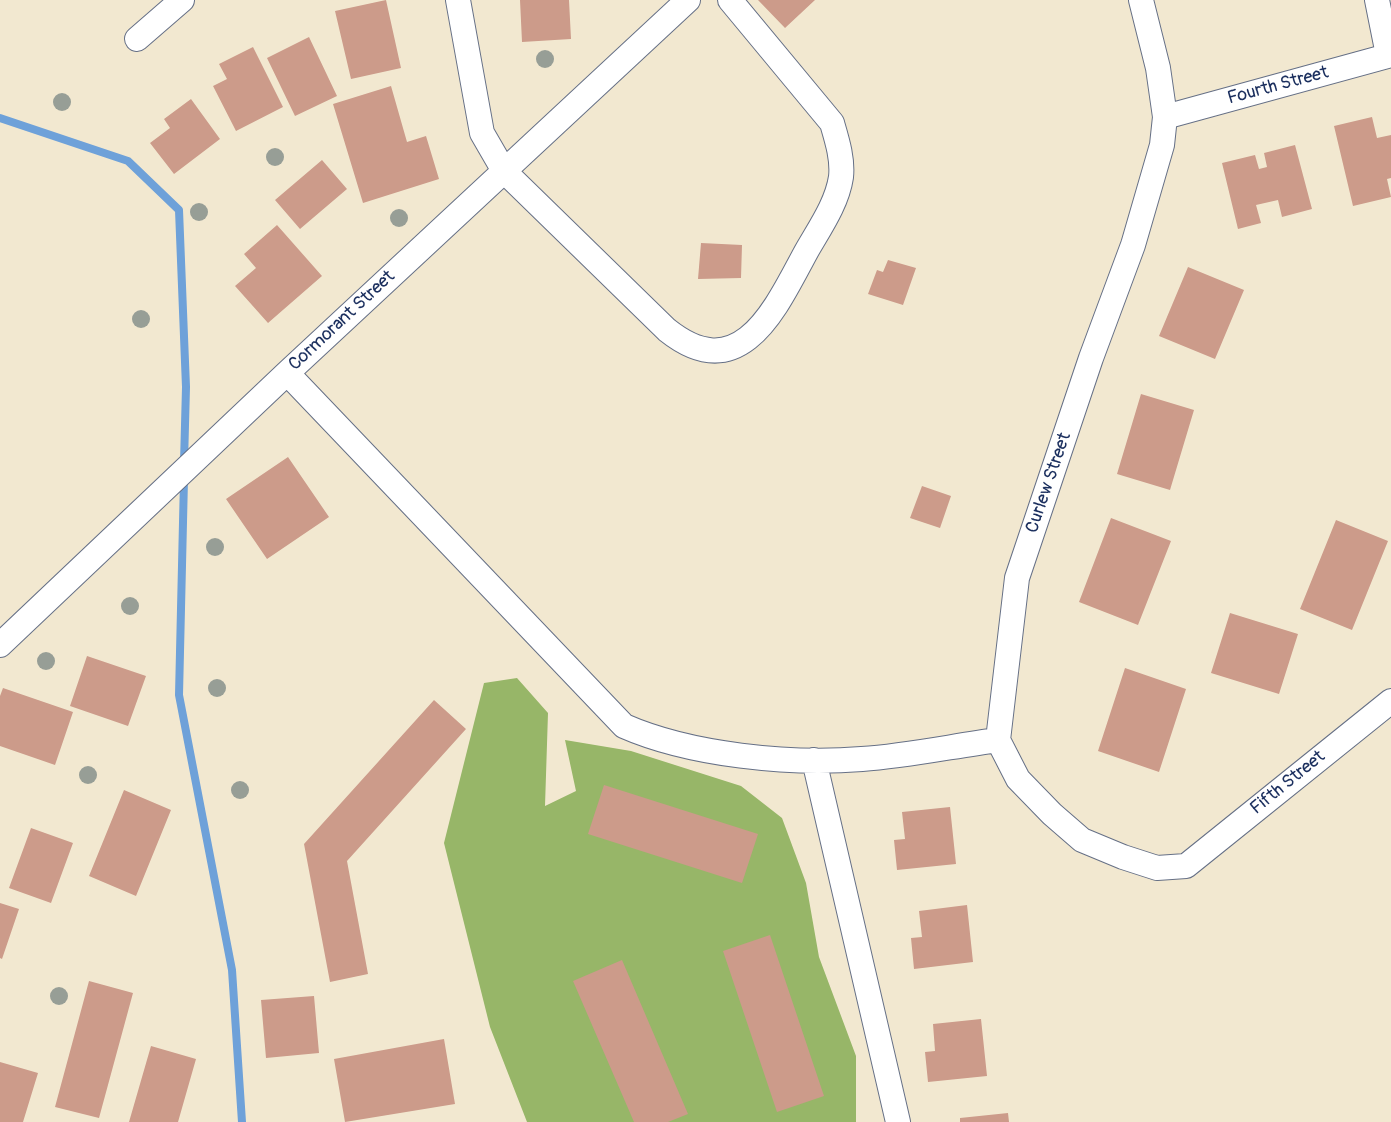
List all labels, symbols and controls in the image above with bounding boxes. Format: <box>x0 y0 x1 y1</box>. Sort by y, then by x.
street label: Fourth Street <box>1225 62 1331 110</box>
street label: Cormorant Street <box>285 266 399 376</box>
street label: Curlew Street <box>1022 430 1076 536</box>
street label: Fifth Street <box>1246 746 1330 820</box>

